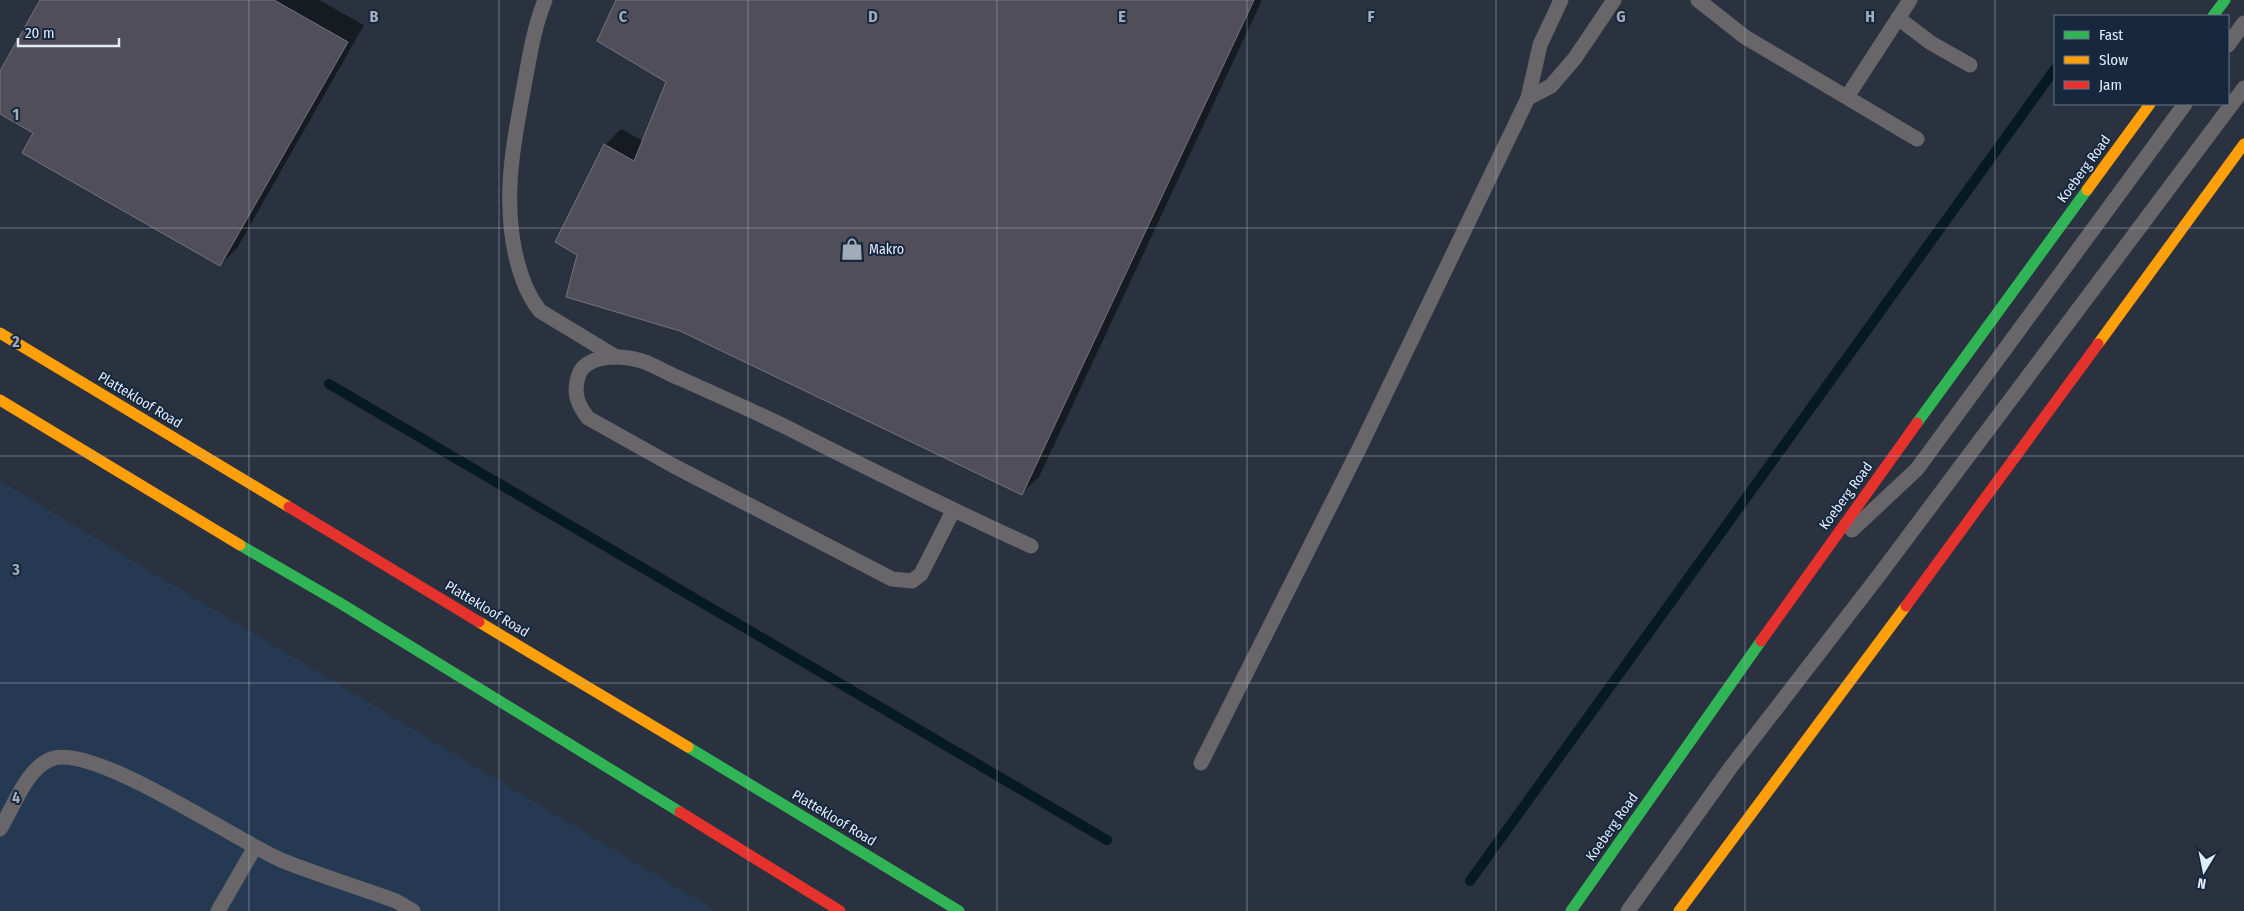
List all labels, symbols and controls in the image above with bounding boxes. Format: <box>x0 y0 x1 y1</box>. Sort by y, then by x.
text: B <box>370 7 379 26</box>
text: C <box>619 7 628 26</box>
text: D <box>868 7 878 26</box>
text: E <box>1118 7 1126 26</box>
text: F <box>1367 7 1375 26</box>
text: G <box>1616 7 1626 26</box>
text: H <box>1865 7 1875 26</box>
scale bar <box>18 15 119 47</box>
legend <box>2054 15 2229 105</box>
text: 20 m <box>25 24 55 42</box>
text: Fast <box>2099 26 2123 44</box>
text: Slow <box>2099 51 2128 69</box>
text: Jam <box>2099 76 2122 94</box>
text: 1 <box>13 105 19 124</box>
street label: Koeberg Road <box>2054 132 2114 206</box>
shop icon: Makro <box>839 236 865 262</box>
place label: Makro <box>869 241 904 258</box>
text: 2 <box>11 332 20 351</box>
street label: Plattekloof Road <box>95 368 185 432</box>
street label: Koeberg Road <box>1816 459 1876 533</box>
text: 3 <box>11 560 20 579</box>
street label: Plattekloof Road <box>442 577 532 641</box>
street label: Plattekloof Road <box>789 786 879 850</box>
text: 4 <box>12 788 20 807</box>
street label: Koeberg Road <box>1582 790 1642 864</box>
north arrow <box>2179 846 2229 896</box>
text: N <box>2196 874 2207 892</box>

